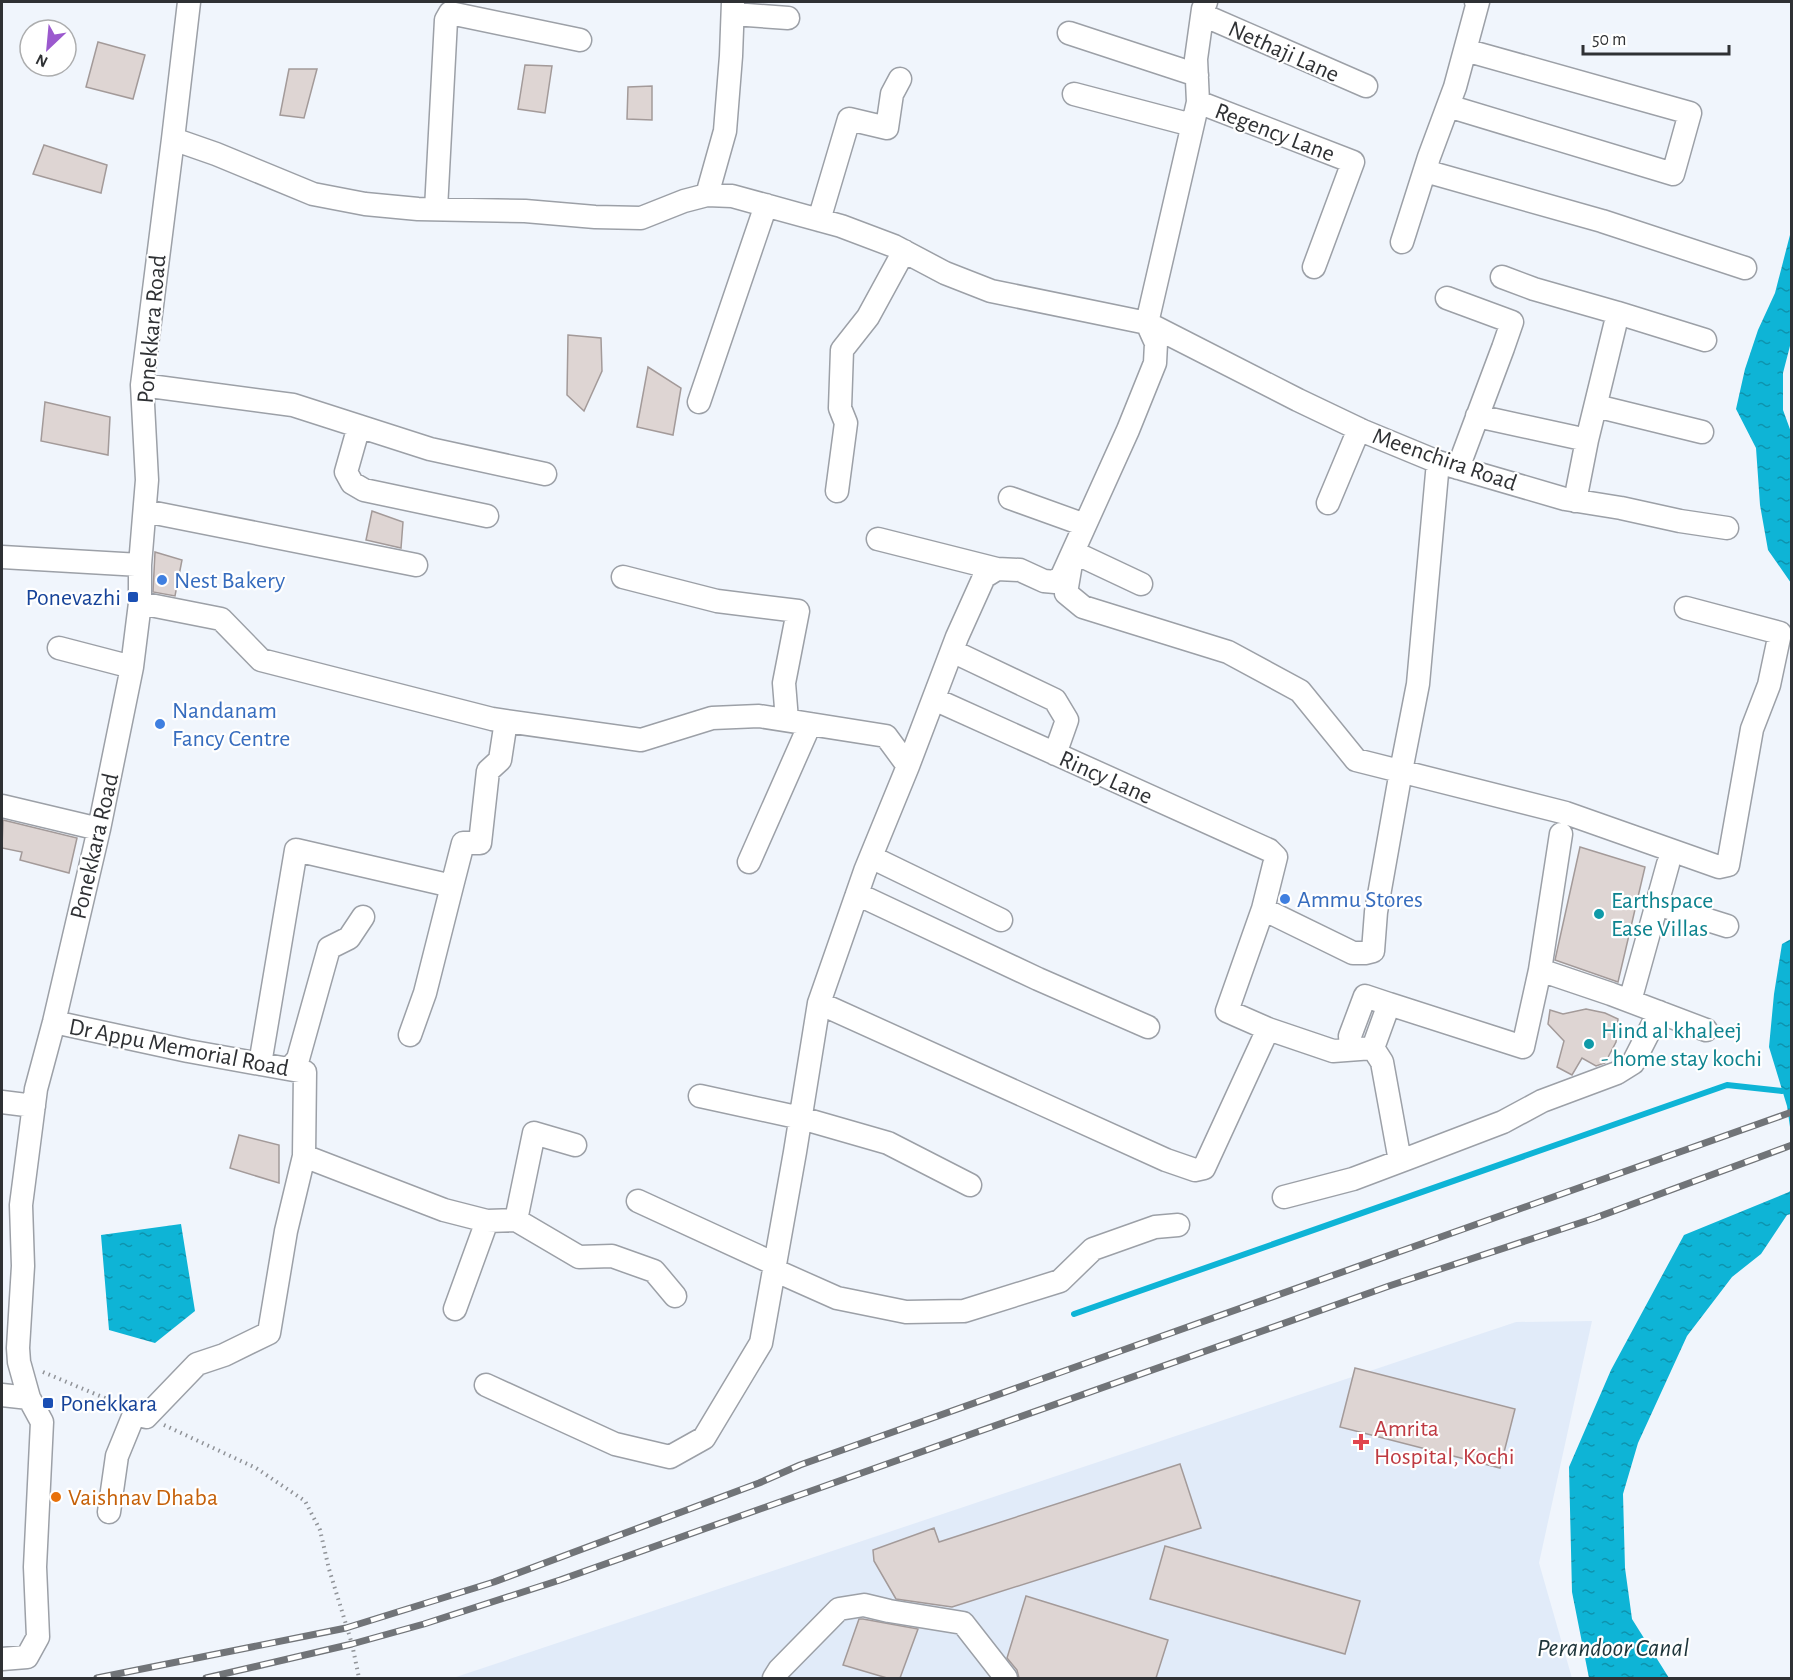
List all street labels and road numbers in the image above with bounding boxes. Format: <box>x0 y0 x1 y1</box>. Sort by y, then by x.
street label: Nethaji Lane <box>1225 17 1343 87</box>
street label: Regency Lane <box>1211 99 1338 167</box>
street label: Ponekkara Road <box>134 254 170 404</box>
street label: Meenchira Road <box>1369 424 1520 496</box>
street label: Rincy Lane <box>1055 747 1156 809</box>
street label: Ponekkara Road <box>67 771 123 922</box>
street label: Dr Appu Memorial Road <box>67 1015 291 1081</box>

